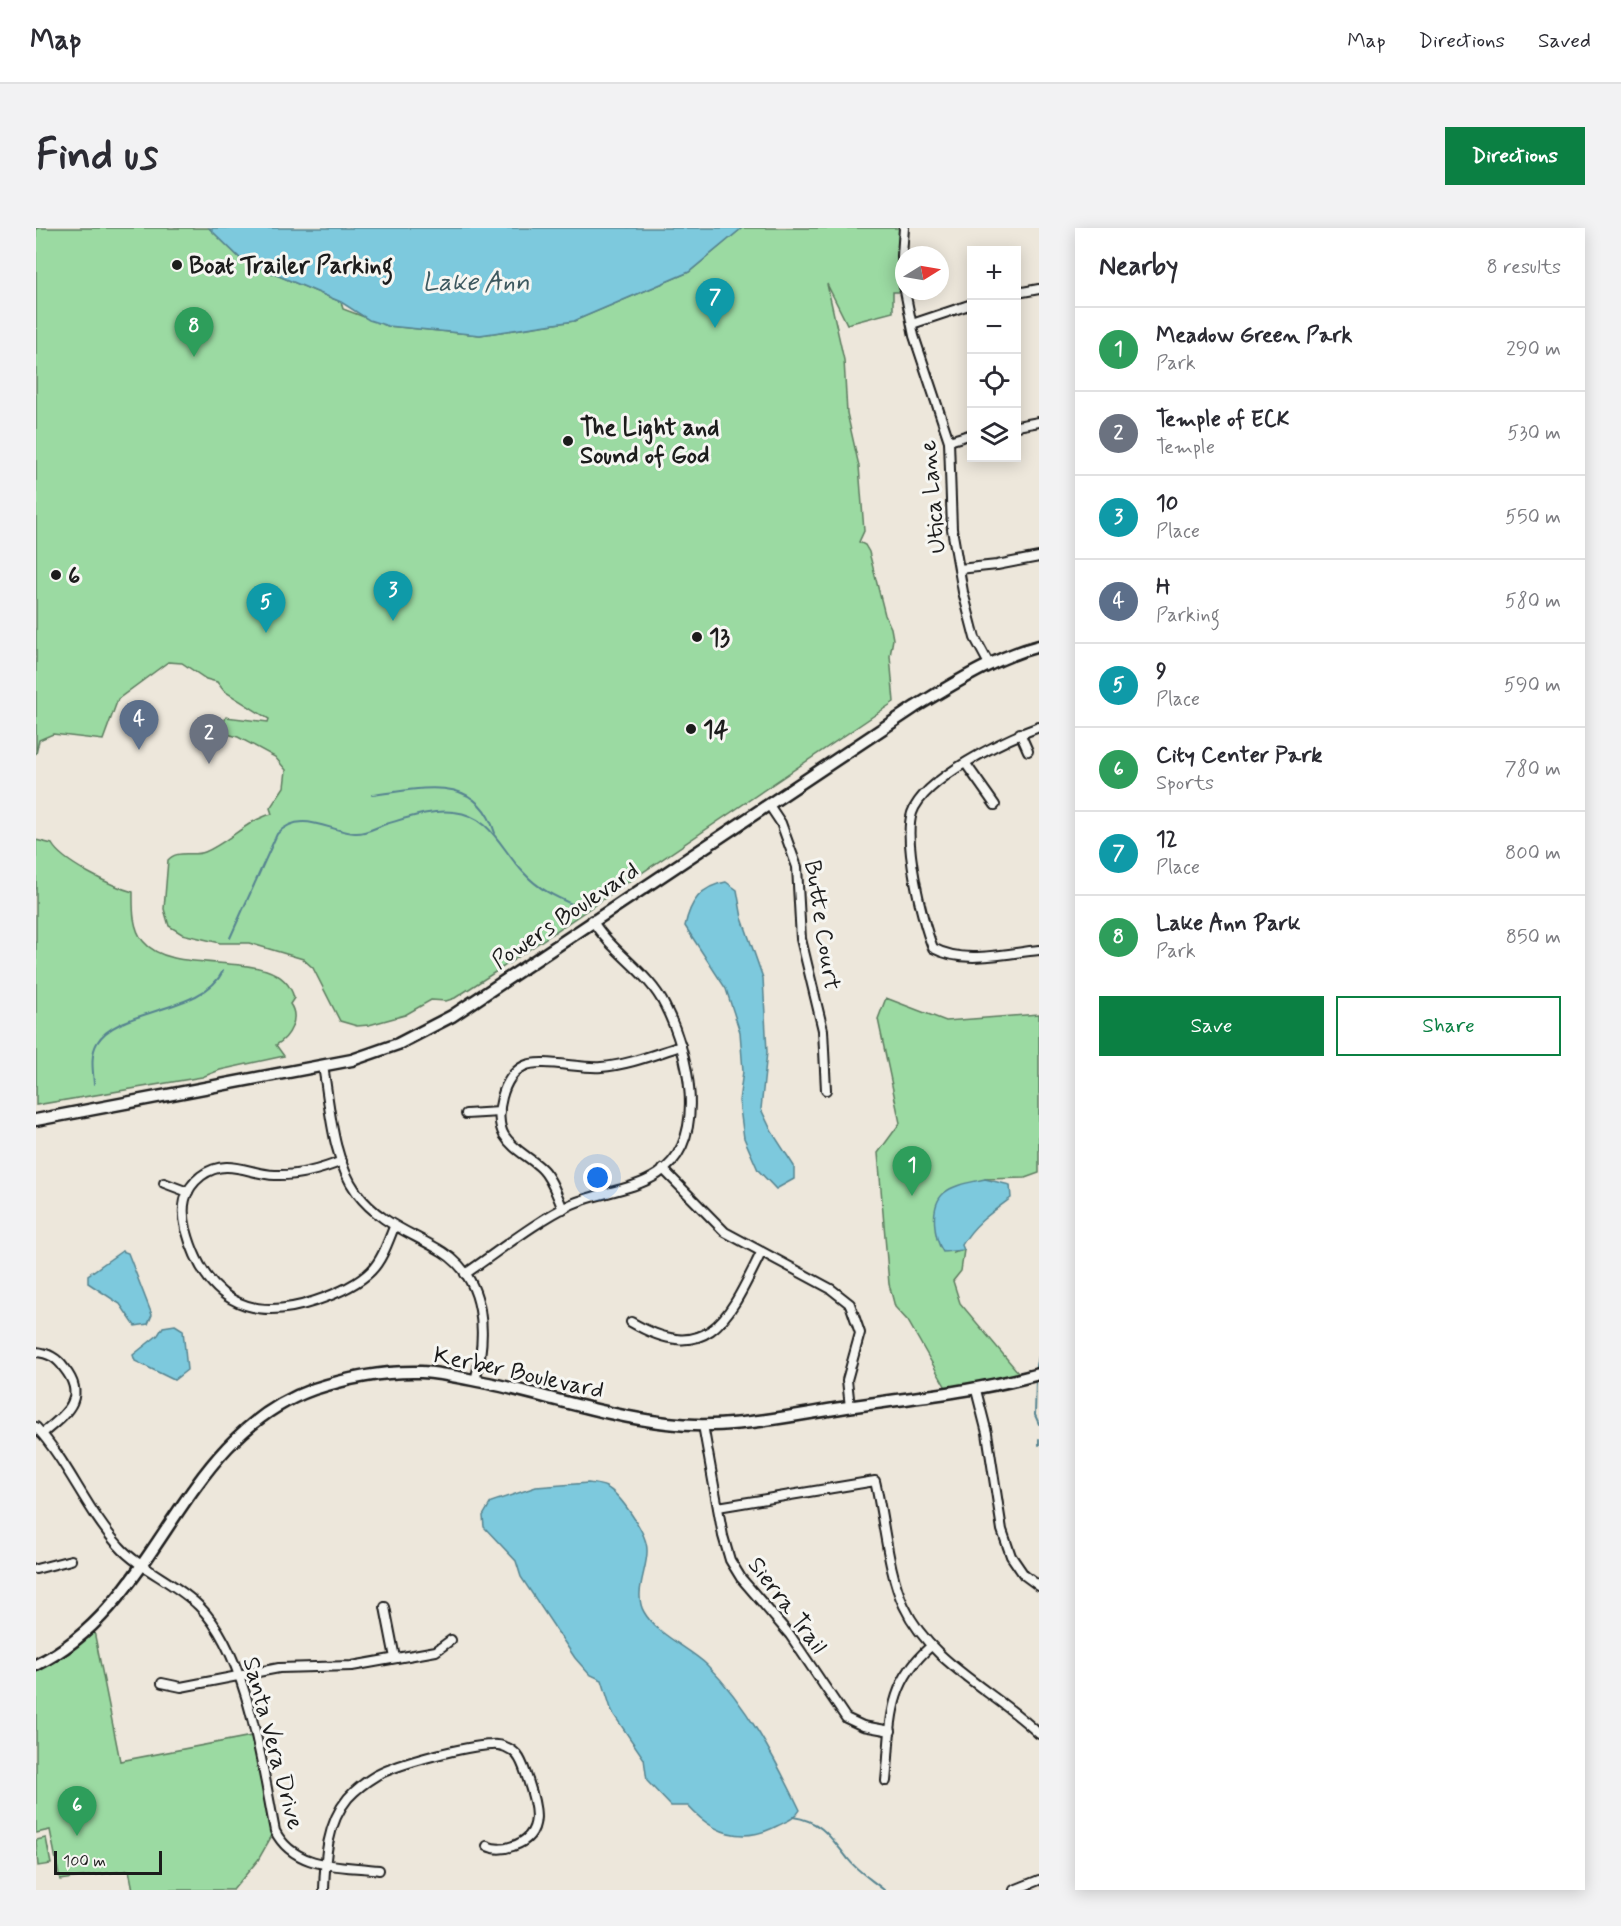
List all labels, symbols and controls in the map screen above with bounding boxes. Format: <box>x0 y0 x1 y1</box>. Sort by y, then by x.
text: Map <box>30 23 81 60</box>
text: Map <box>1347 27 1386 55</box>
text: Directions <box>1419 27 1505 55</box>
text: Saved <box>1538 27 1591 55</box>
button: Directions <box>1445 127 1585 185</box>
text: Find us <box>36 129 158 184</box>
north arrow <box>895 246 949 300</box>
map controls <box>967 246 1021 462</box>
button: + <box>967 246 1021 300</box>
text: Nearby <box>1099 250 1178 284</box>
place label: Boat Trailer Parking <box>189 251 393 285</box>
text: 8 results <box>1487 254 1561 281</box>
marker: Boat Trailer Parking <box>170 258 184 272</box>
water label: Lake Ann <box>422 266 530 300</box>
pin: 7 <box>696 279 734 328</box>
button: − <box>967 300 1021 354</box>
pin: 8 <box>174 308 214 357</box>
text: Meadow Green Park <box>1156 322 1352 350</box>
text: 1 <box>1114 336 1123 363</box>
text: 290 m <box>1506 336 1561 363</box>
text: Park <box>1156 350 1196 377</box>
button: locate <box>967 354 1021 408</box>
text: Temple of ECK <box>1156 406 1289 434</box>
button: layers <box>967 408 1021 462</box>
place label: The Light and Sound of God <box>580 413 719 472</box>
text: 2 <box>1114 420 1123 447</box>
text: 530 m <box>1507 420 1561 447</box>
marker: The Light and Sound of God <box>561 434 575 448</box>
text: Temple <box>1156 434 1215 461</box>
street label: Utica Lane <box>913 439 954 555</box>
text: 10 <box>1156 490 1178 518</box>
text: 3 <box>1114 504 1123 531</box>
text: 550 m <box>1505 504 1561 531</box>
text: Place <box>1156 518 1200 545</box>
place label: 6 <box>68 561 80 592</box>
marker: 6 <box>49 568 63 582</box>
pin: 3 <box>374 572 412 621</box>
text: H <box>1156 574 1170 602</box>
pin: 5 <box>246 584 286 633</box>
text: 4 <box>1113 588 1124 615</box>
text: 580 m <box>1505 588 1561 615</box>
text: Parking <box>1156 602 1220 629</box>
place label: 13 <box>709 623 730 654</box>
marker: 13 <box>690 630 704 644</box>
text: 9 <box>1156 658 1167 686</box>
text: 5 <box>1113 672 1125 699</box>
text: 590 m <box>1504 672 1561 699</box>
text: Place <box>1156 686 1200 713</box>
pin: 4 <box>120 700 158 750</box>
pin: 2 <box>190 714 228 764</box>
place label: 14 <box>703 715 729 746</box>
marker: 14 <box>684 722 698 736</box>
text: City Center Park <box>1156 742 1322 770</box>
text: 6 <box>1113 756 1124 783</box>
text: 780 m <box>1505 756 1561 783</box>
text: Sports <box>1156 770 1214 797</box>
text: 12 <box>1156 826 1177 854</box>
text: 7 <box>1112 840 1125 867</box>
text: 800 m <box>1505 840 1561 867</box>
text: Place <box>1156 854 1200 881</box>
street label: Powers Boulevard <box>486 856 645 977</box>
street label: Butte Court <box>796 858 847 992</box>
text: Lake Ann Park <box>1156 910 1300 938</box>
text: 8 <box>1113 924 1124 951</box>
text: 850 m <box>1506 924 1561 951</box>
text: Park <box>1156 938 1196 965</box>
button: Save <box>1099 996 1324 1056</box>
button: Share <box>1336 996 1561 1056</box>
pin: 1 <box>892 1146 932 1196</box>
your location <box>583 1163 612 1192</box>
street label: Kerber Boulevard <box>431 1340 607 1407</box>
street label: Sierra Trail <box>740 1551 834 1661</box>
street label: Santa Vera Drive <box>235 1654 311 1833</box>
pin: 6 <box>58 1786 96 1836</box>
scale bar <box>54 1848 162 1876</box>
text: 100 m <box>63 1851 106 1872</box>

